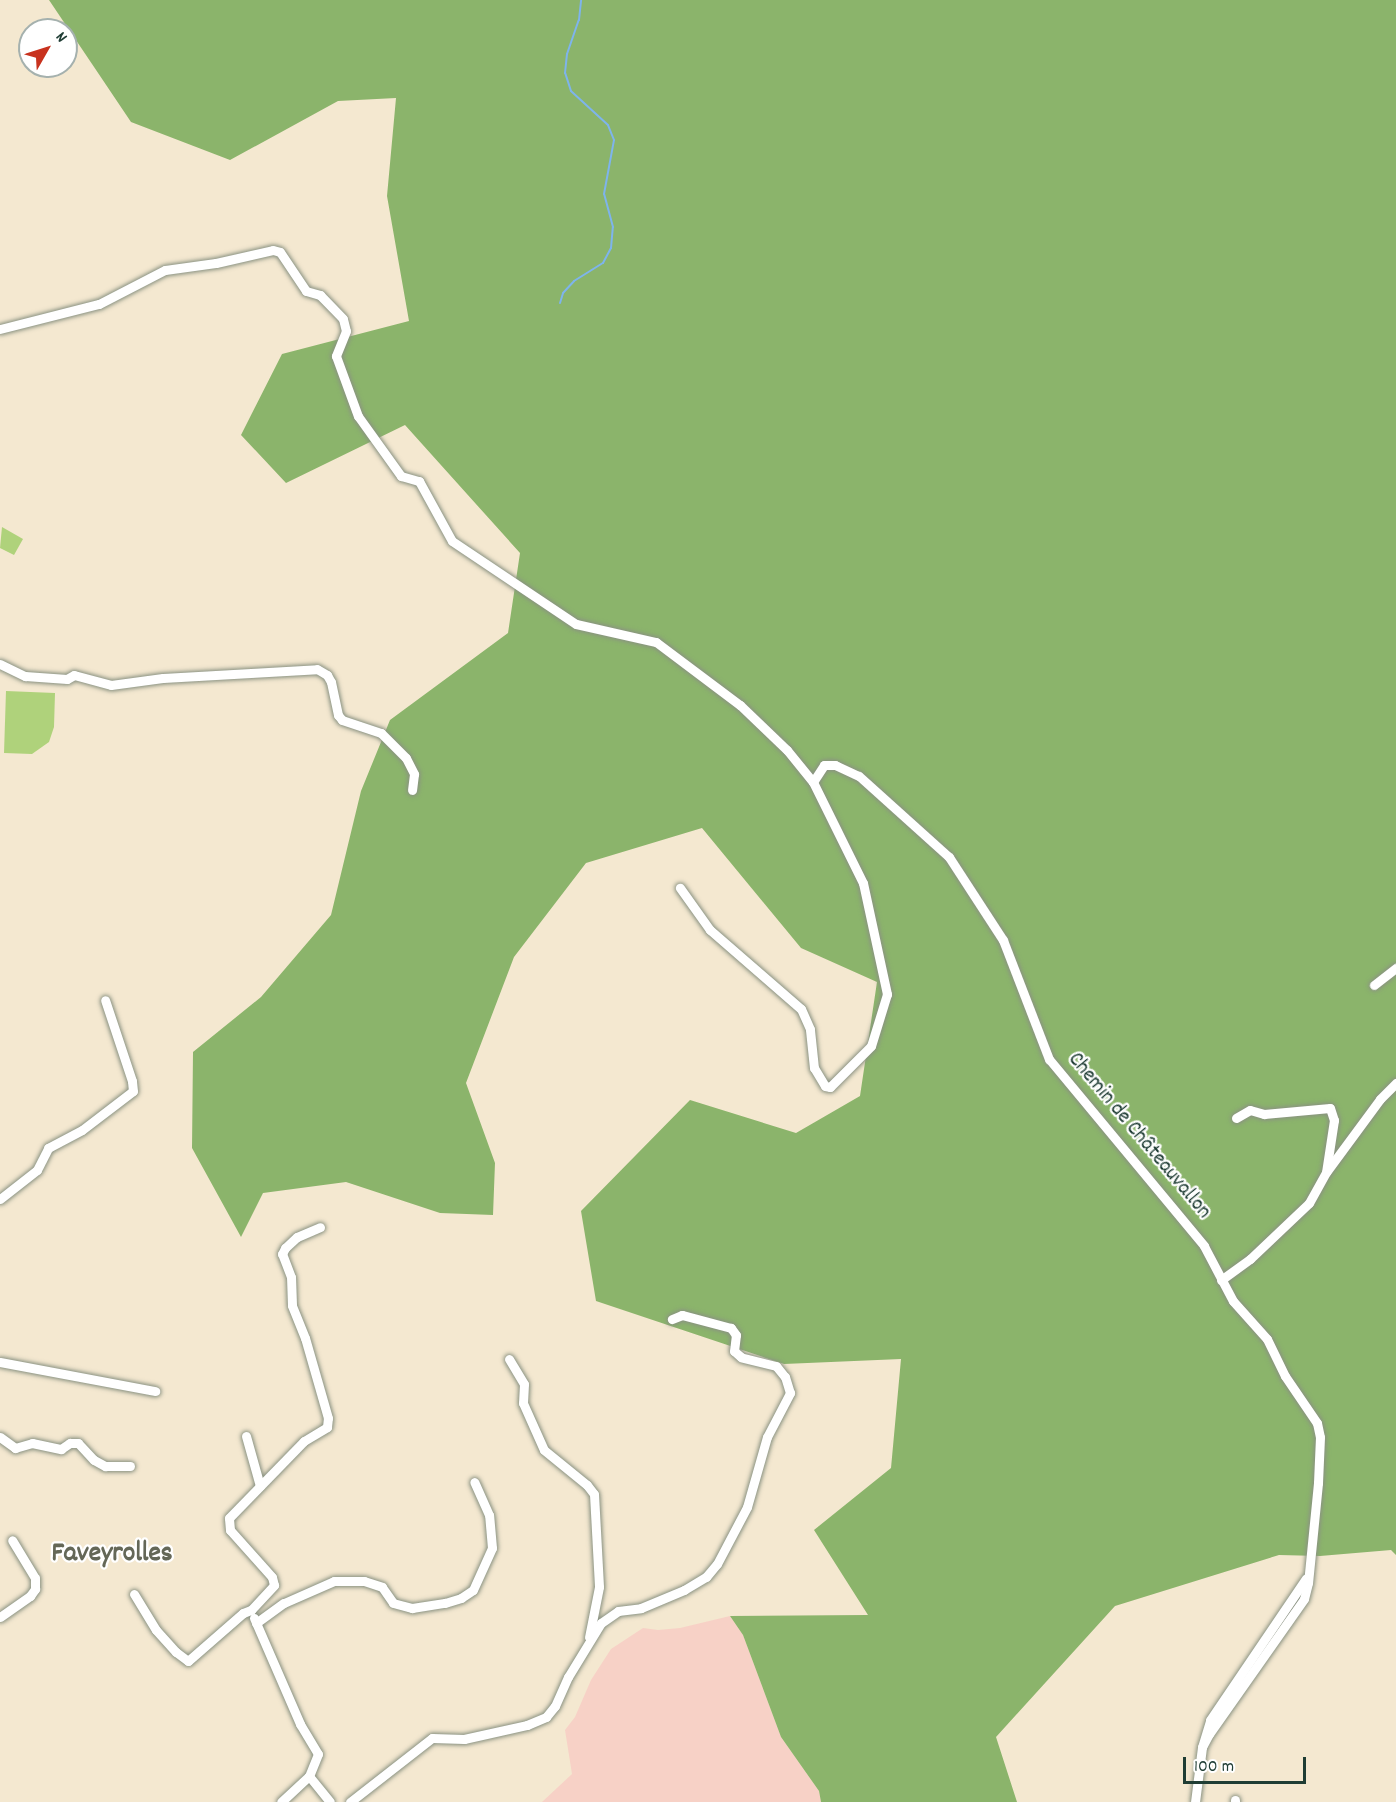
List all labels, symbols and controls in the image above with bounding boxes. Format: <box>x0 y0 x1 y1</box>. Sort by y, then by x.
north arrow <box>18 18 78 78</box>
text: N <box>49 27 72 48</box>
street label: Chemin de Châteauvallon <box>1062 1047 1216 1225</box>
district label: Faveyrolles <box>51 1538 173 1572</box>
scale bar <box>1186 1745 1309 1783</box>
text: 100 m <box>1194 1755 1234 1780</box>

